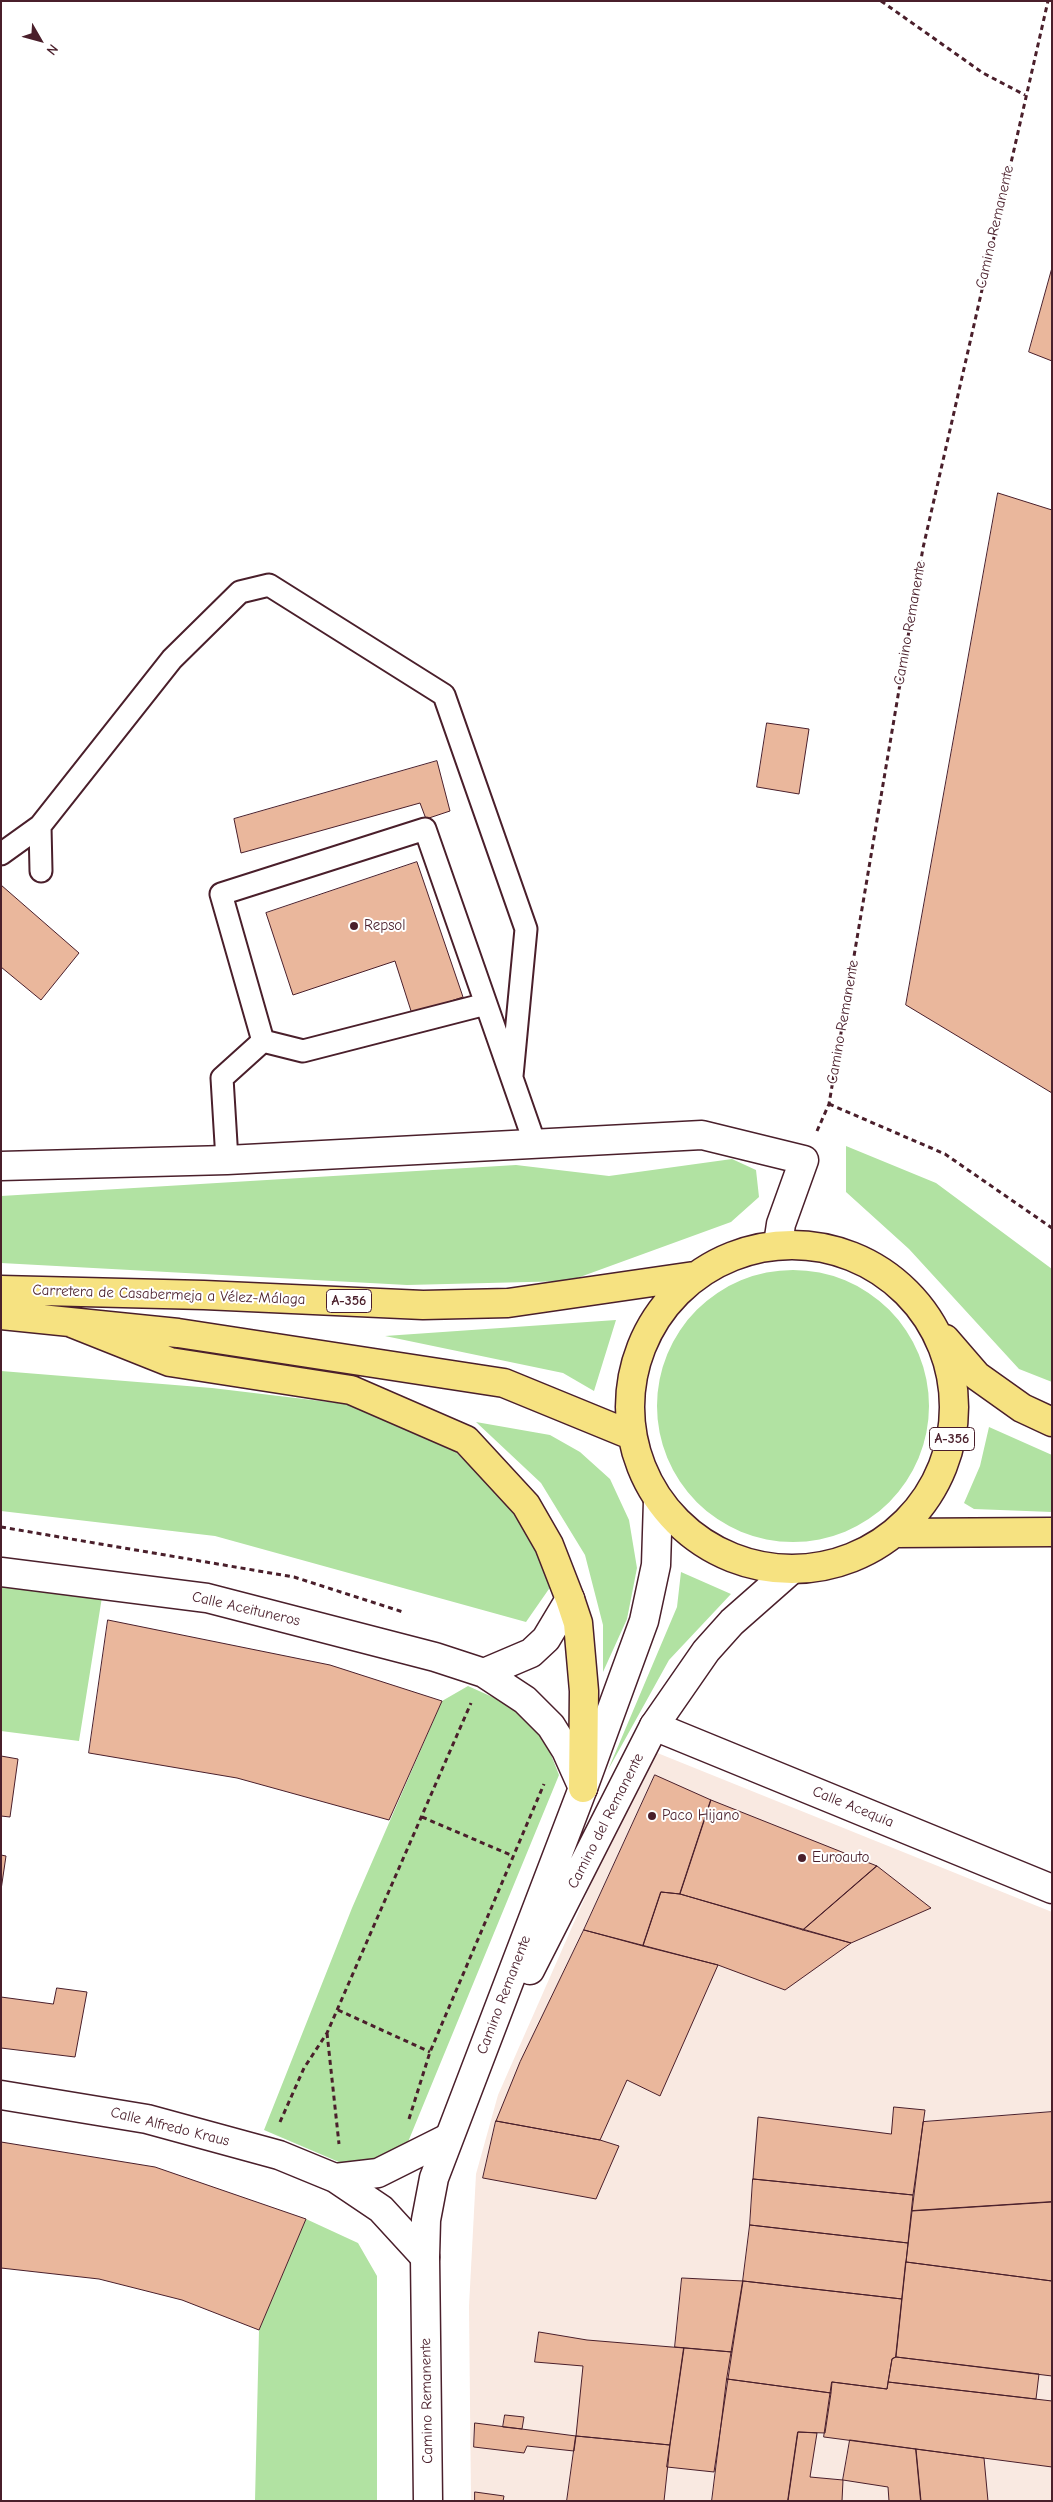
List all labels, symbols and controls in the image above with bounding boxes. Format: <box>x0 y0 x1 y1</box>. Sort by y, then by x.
north arrow <box>15 15 65 65</box>
text: N <box>43 41 62 58</box>
street label: Camino Remanente <box>972 164 1018 290</box>
street label: Camino Remanente <box>890 559 930 687</box>
place label: Repsol <box>364 917 406 935</box>
marker: Repsol <box>348 920 360 932</box>
street label: Camino Remanente <box>823 958 863 1086</box>
street label: Carretera de Casabermeja a Vélez-Málaga <box>32 1281 306 1309</box>
road number: A-356 <box>326 1290 372 1312</box>
road number: A-356 <box>930 1428 974 1450</box>
street label: Calle Aceituneros <box>190 1588 302 1630</box>
street label: Camino del Remanente <box>564 1750 648 1892</box>
street label: Calle Acequia <box>810 1783 896 1831</box>
place label: Paco Hijano <box>662 1807 739 1825</box>
marker: Paco Hijano <box>646 1810 658 1822</box>
place label: Euroauto <box>812 1849 870 1867</box>
marker: Euroauto <box>796 1852 808 1864</box>
street label: Camino Remanente <box>473 1933 535 2057</box>
street label: Calle Alfredo Kraus <box>109 2104 231 2150</box>
street label: Camino Remanente <box>417 2338 437 2464</box>

